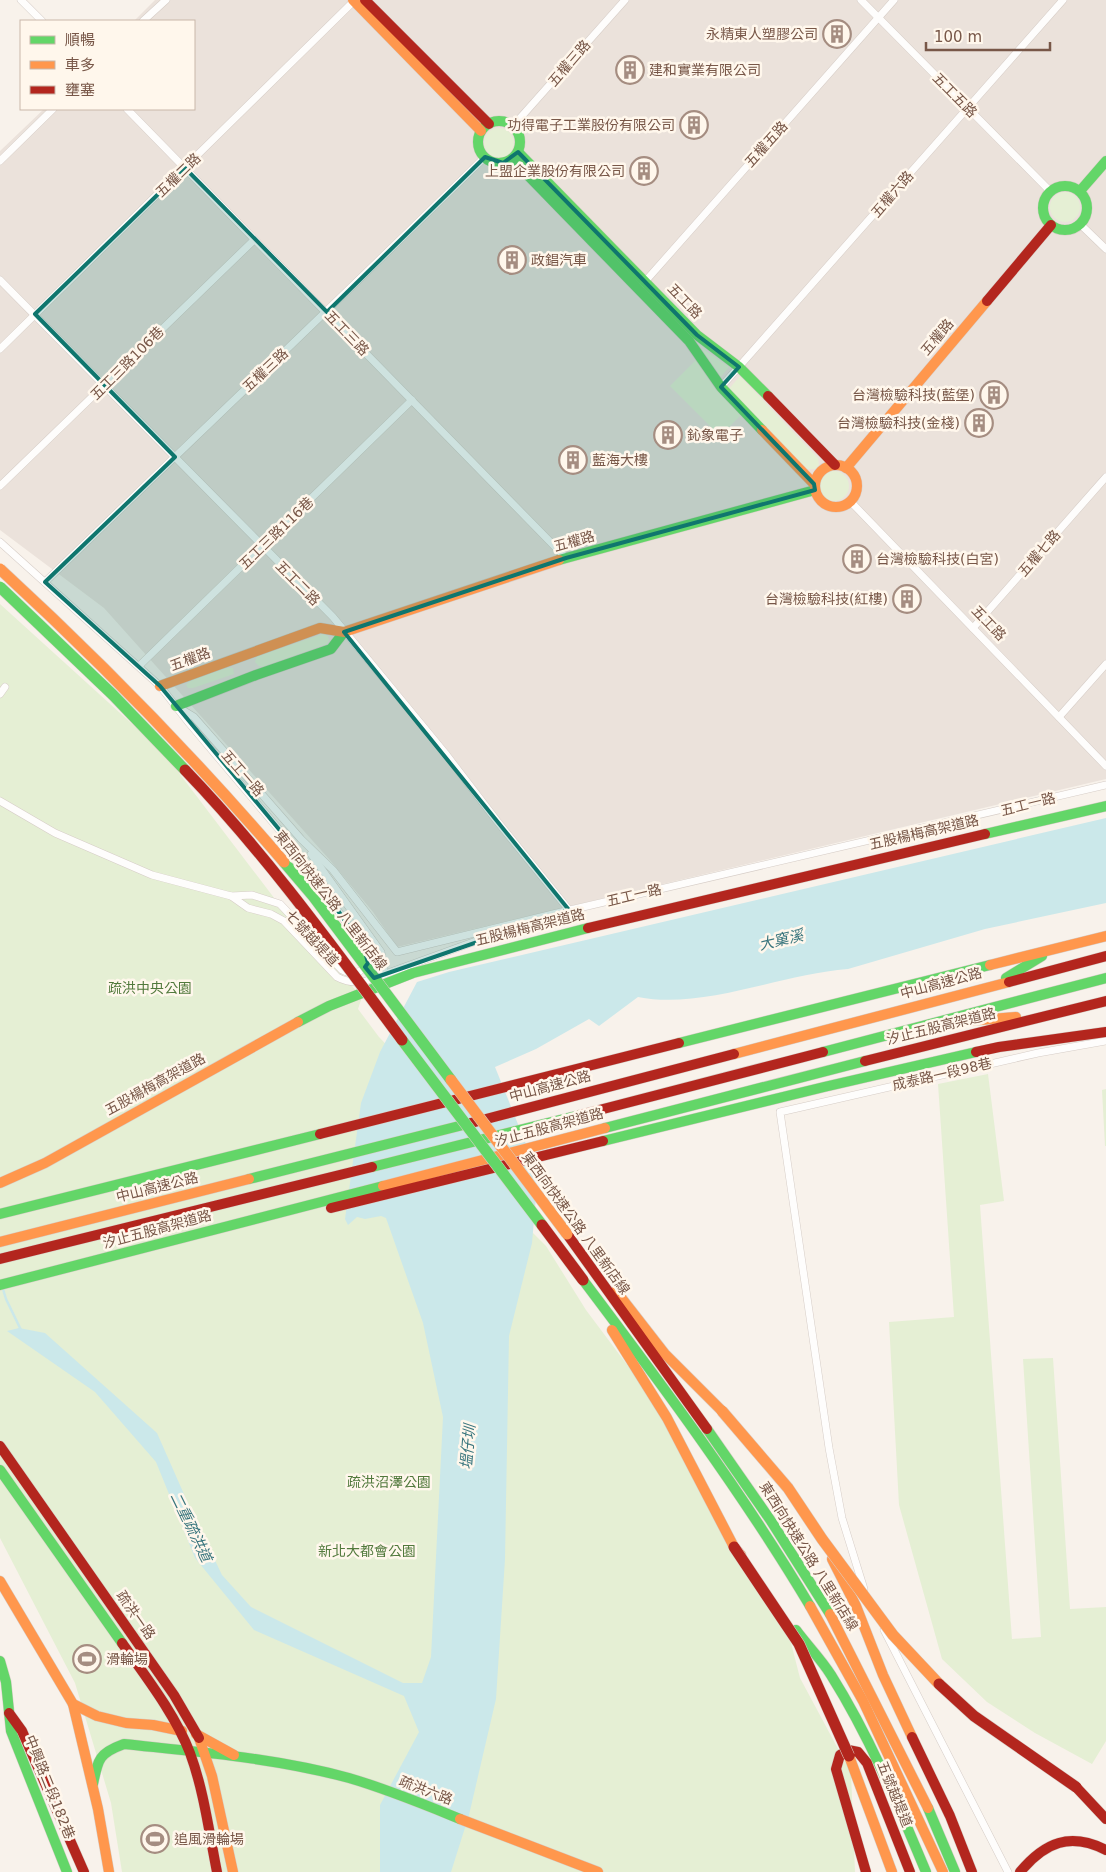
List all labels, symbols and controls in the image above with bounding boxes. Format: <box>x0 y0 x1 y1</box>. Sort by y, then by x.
building icon: 永精東人塑膠公司 <box>822 19 852 49</box>
legend <box>20 20 195 110</box>
scale bar <box>926 20 1050 52</box>
place label: 永精東人塑膠公司 <box>706 26 818 42</box>
text: 100 m <box>934 28 982 46</box>
text: 順暢 <box>65 31 95 49</box>
street label: 五權三路 <box>545 37 593 89</box>
building icon: 建和實業有限公司 <box>615 55 645 85</box>
text: 車多 <box>65 56 95 74</box>
place label: 建和實業有限公司 <box>649 62 761 78</box>
street label: 五工五路 <box>930 70 980 120</box>
text: 壅塞 <box>65 81 95 99</box>
building icon: 功得電子工業股份有限公司 <box>679 110 709 140</box>
place label: 功得電子工業股份有限公司 <box>507 117 675 133</box>
street label: 五權五路 <box>741 118 791 170</box>
street label: 五權二路 <box>152 150 204 200</box>
building icon: 上盟企業股份有限公司 <box>629 156 659 186</box>
place label: 上盟企業股份有限公司 <box>485 163 625 179</box>
street label: 五權六路 <box>868 168 916 220</box>
building icon: 政錩汽車 <box>497 245 527 275</box>
place label: 政錩汽車 <box>531 252 587 268</box>
street label: 五工路 <box>665 280 705 322</box>
street label: 五工三路 <box>322 307 372 359</box>
street label: 五權路 <box>917 316 957 358</box>
street label: 五工三路106巷 <box>87 323 167 403</box>
street label: 五權三路 <box>239 345 291 395</box>
building icon: 台灣檢驗科技(藍堡) <box>979 380 1009 410</box>
place label: 台灣檢驗科技(藍堡) <box>852 387 975 403</box>
building icon: 台灣檢驗科技(金棧) <box>964 408 994 438</box>
place label: 台灣檢驗科技(金棧) <box>837 415 960 431</box>
building icon: 鈊象電子 <box>653 420 683 450</box>
place label: 鈊象電子 <box>687 427 743 443</box>
building icon: 藍海大樓 <box>558 445 588 475</box>
place label: 藍海大樓 <box>592 452 648 468</box>
street label: 五工三路116巷 <box>236 494 316 572</box>
street label: 五權七路 <box>1015 527 1063 579</box>
street label: 五權路 <box>552 528 596 554</box>
building icon: 台灣檢驗科技(白宮) <box>842 544 872 574</box>
place label: 台灣檢驗科技(白宮) <box>876 551 999 567</box>
street label: 五工二路 <box>273 558 323 608</box>
building icon: 台灣檢驗科技(紅樓) <box>892 584 922 614</box>
place label: 台灣檢驗科技(紅樓) <box>765 591 888 607</box>
street label: 五工路 <box>969 602 1009 644</box>
street label: 五權路 <box>168 644 212 674</box>
street label: 五工一路 <box>219 747 267 799</box>
street label: 五工一路 <box>999 789 1057 819</box>
street label: 五股楊梅高架道路 <box>868 812 980 852</box>
street label: 東西向快速公路 八里新店線 <box>272 827 390 973</box>
street label: 五工一路 <box>605 881 663 909</box>
street label: 五股楊梅高架道路 <box>474 906 586 948</box>
street label: 七號越堤道 <box>282 907 342 969</box>
water label: 大窠溪 <box>757 926 807 954</box>
street label: 中山高速公路 <box>898 964 984 1002</box>
park label: 疏洪中央公園 <box>108 980 192 996</box>
street label: 汐止五股高架道路 <box>885 1005 997 1047</box>
street label: 五股楊梅高架道路 <box>102 1050 208 1118</box>
street label: 成泰路一段98巷 <box>891 1055 993 1093</box>
street label: 中山高速公路 <box>507 1067 593 1105</box>
street label: 汐止五股高架道路 <box>493 1105 605 1149</box>
street label: 東西向快速公路 八里新店線 <box>519 1149 633 1297</box>
street label: 中山高速公路 <box>114 1169 200 1205</box>
street label: 汐止五股高架道路 <box>101 1207 213 1251</box>
water label: 塭仔圳 <box>457 1422 479 1470</box>
park label: 疏洪沼澤公園 <box>347 1474 431 1490</box>
street label: 東西向快速公路 八里新店線 <box>757 1479 861 1633</box>
water label: 二重疏洪道 <box>166 1489 216 1566</box>
park label: 新北大都會公園 <box>318 1543 416 1559</box>
street label: 疏洪一路 <box>113 1587 159 1643</box>
sports icon: 滑輪場 <box>72 1644 102 1674</box>
place label: 滑輪場 <box>106 1651 148 1667</box>
street label: 中興路二段182巷 <box>22 1733 78 1841</box>
street label: 五號越堤道 <box>874 1759 916 1829</box>
street label: 疏洪六路 <box>397 1772 455 1808</box>
sports icon: 追風滑輪場 <box>140 1824 170 1854</box>
place label: 追風滑輪場 <box>174 1831 244 1847</box>

